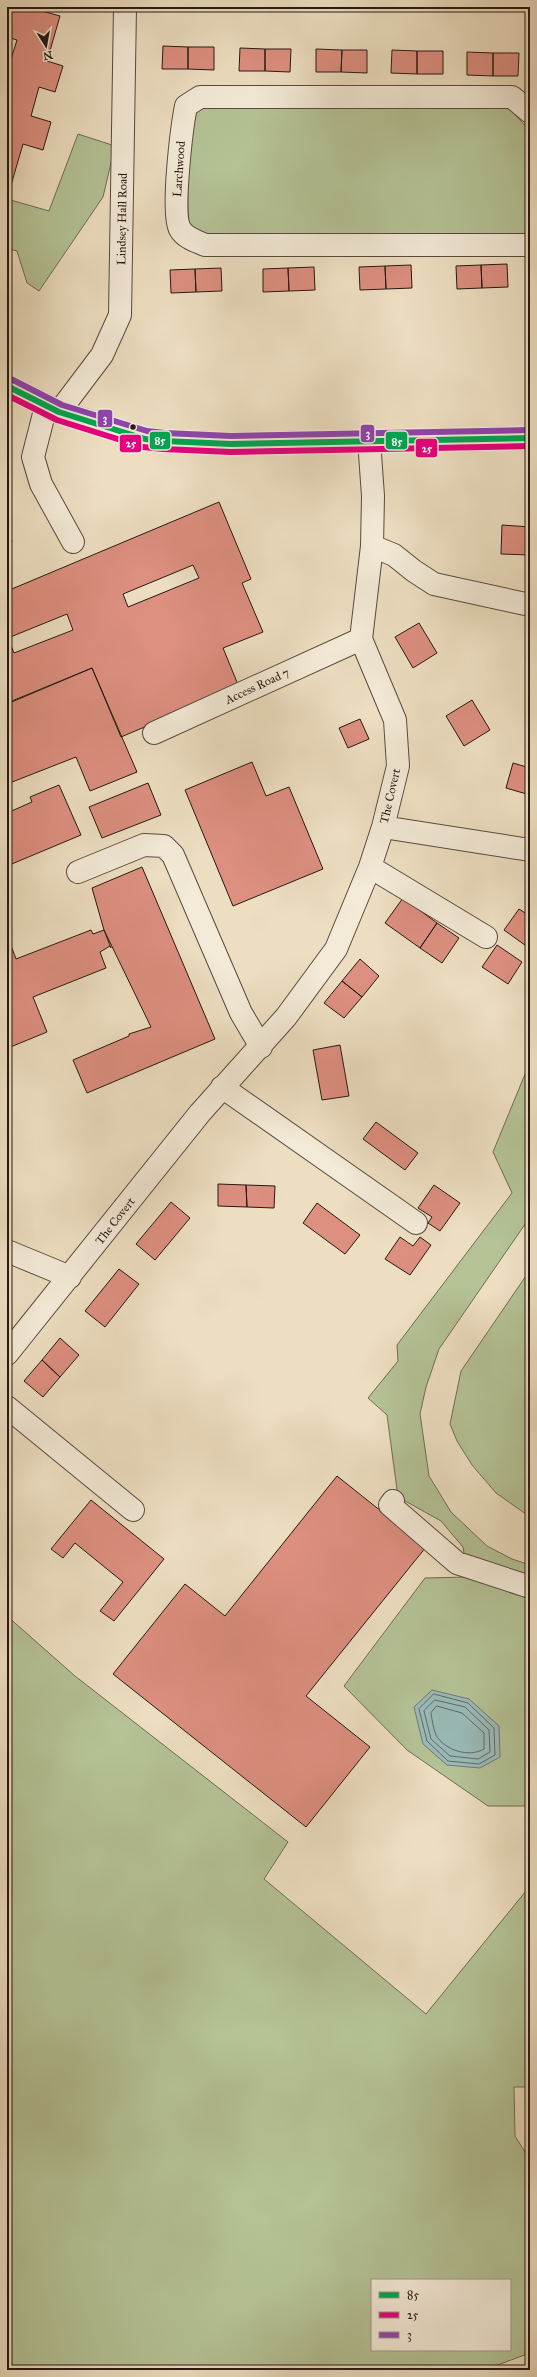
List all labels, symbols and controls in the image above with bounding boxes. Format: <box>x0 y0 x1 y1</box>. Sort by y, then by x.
north arrow <box>26 26 66 66</box>
text: N <box>41 48 54 63</box>
street label: Larchwood <box>170 141 188 197</box>
street label: Lindsey Hall Road <box>114 173 130 265</box>
line badge: 3 <box>97 409 113 428</box>
text: 3 <box>103 412 107 426</box>
unlabelled marker <box>128 422 138 432</box>
line badge: 3 <box>360 424 375 443</box>
text: 3 <box>366 427 370 441</box>
line badge: 85 <box>149 431 171 450</box>
line badge: 85 <box>385 431 408 450</box>
line badge: 25 <box>119 434 142 453</box>
text: 85 <box>155 434 166 447</box>
text: 85 <box>392 435 403 448</box>
text: 25 <box>126 437 137 450</box>
line badge: 25 <box>415 438 438 458</box>
text: 25 <box>422 442 433 455</box>
street label: Access Road 7 <box>222 665 291 707</box>
street label: The Covert <box>377 766 403 825</box>
street label: The Covert <box>92 1194 138 1247</box>
legend <box>371 2279 511 2351</box>
text: 85 <box>407 2288 419 2302</box>
text: 25 <box>407 2308 419 2322</box>
text: 3 <box>407 2328 412 2342</box>

